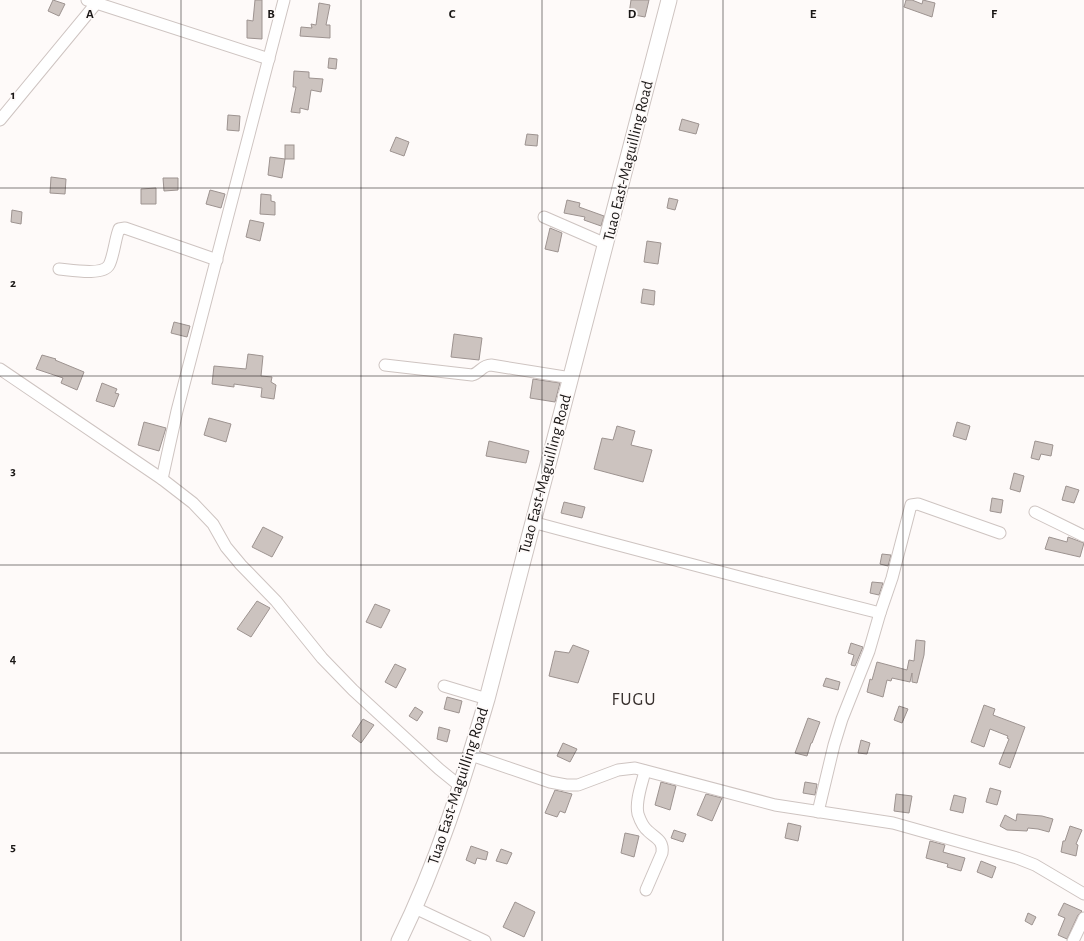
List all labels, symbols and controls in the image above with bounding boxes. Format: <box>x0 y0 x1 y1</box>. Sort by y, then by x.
text: A <box>86 8 94 21</box>
text: B <box>267 8 275 21</box>
text: C <box>449 8 456 21</box>
text: D <box>628 8 637 21</box>
text: E <box>810 8 817 21</box>
text: F <box>991 8 998 21</box>
street label: Tuao East-Maguilling Road <box>600 79 656 243</box>
text: 1 <box>11 89 15 102</box>
text: 2 <box>10 277 16 290</box>
street label: Tuao East-Maguilling Road <box>516 392 574 556</box>
text: 3 <box>10 465 16 478</box>
text: 4 <box>10 653 17 666</box>
district label: FUGU <box>611 691 657 709</box>
street label: Tuao East-Maguilling Road <box>425 705 491 867</box>
text: 5 <box>10 841 16 854</box>

